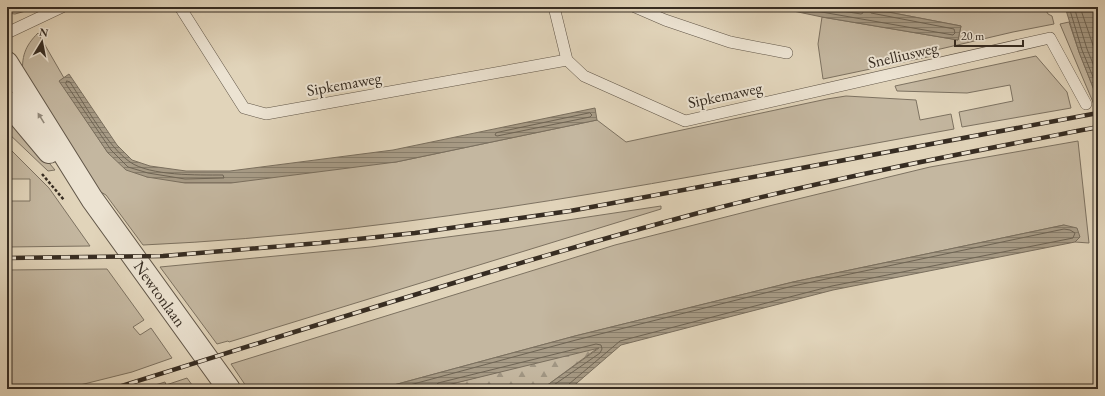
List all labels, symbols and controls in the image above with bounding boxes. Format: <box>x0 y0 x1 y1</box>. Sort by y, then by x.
north arrow <box>22 22 62 62</box>
scale bar <box>955 22 1023 48</box>
text: N <box>38 24 49 40</box>
text: 20 m <box>961 28 985 44</box>
street label: Snelliusweg <box>866 37 941 73</box>
street label: Sipkemaweg <box>305 67 384 101</box>
street label: Sipkemaweg <box>686 77 765 113</box>
one-way arrow <box>37 113 45 123</box>
street label: Newtonlaan <box>129 256 191 331</box>

